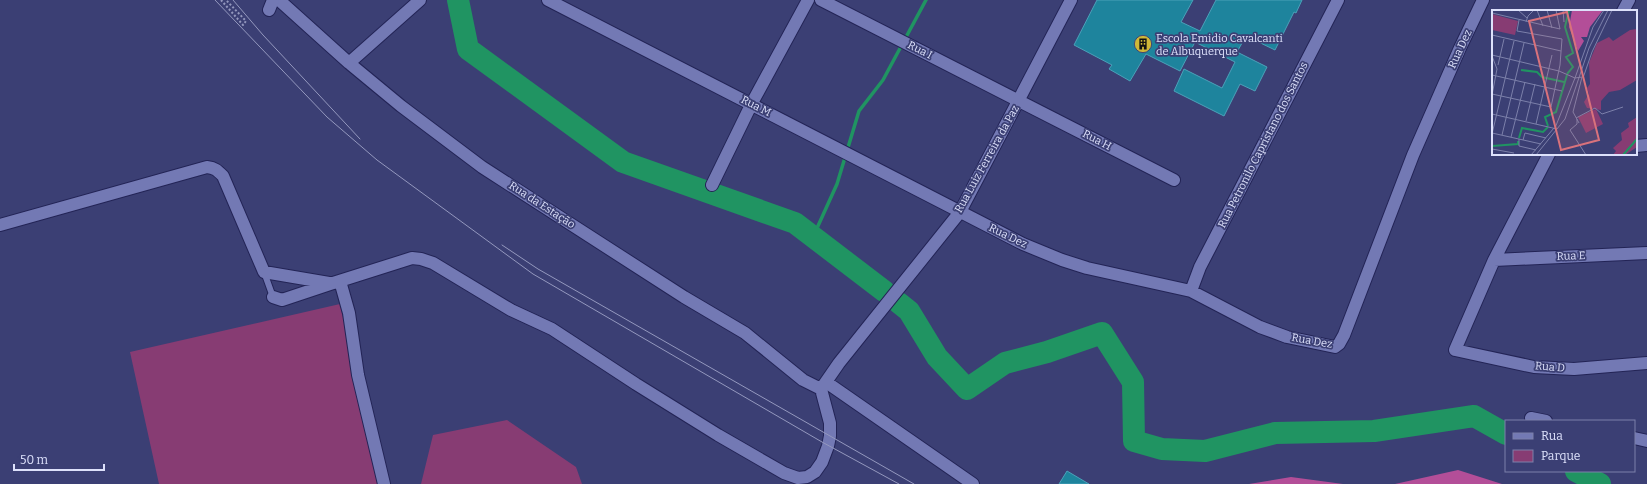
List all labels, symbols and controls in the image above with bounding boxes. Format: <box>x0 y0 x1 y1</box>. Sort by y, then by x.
inset map <box>1492 10 1637 155</box>
street label: Rua Dez <box>1445 28 1475 70</box>
place label: Escola Emidio Cavalcanti de Albuquerque <box>1156 32 1283 58</box>
building icon: Escola Emidio Cavalcanti de Albuquerque <box>1133 34 1153 54</box>
street label: Rua I <box>905 38 935 62</box>
street label: Rua Petronilo Capristano dos Santos <box>1215 60 1311 230</box>
street label: Rua M <box>739 93 773 119</box>
street label: Rua Luiz Ferreira da Paz <box>952 103 1022 215</box>
street label: Rua H <box>1080 127 1114 153</box>
street label: Rua da Estação <box>506 179 578 231</box>
street label: Rua Dez <box>987 221 1029 251</box>
street label: Rua E <box>1556 249 1586 263</box>
street label: Rua Dez <box>1291 331 1333 351</box>
street label: Rua D <box>1534 359 1566 375</box>
legend <box>1505 420 1635 472</box>
text: Rua <box>1541 429 1563 443</box>
scale bar <box>14 446 104 472</box>
text: Parque <box>1541 449 1580 463</box>
text: 50 m <box>20 453 49 467</box>

